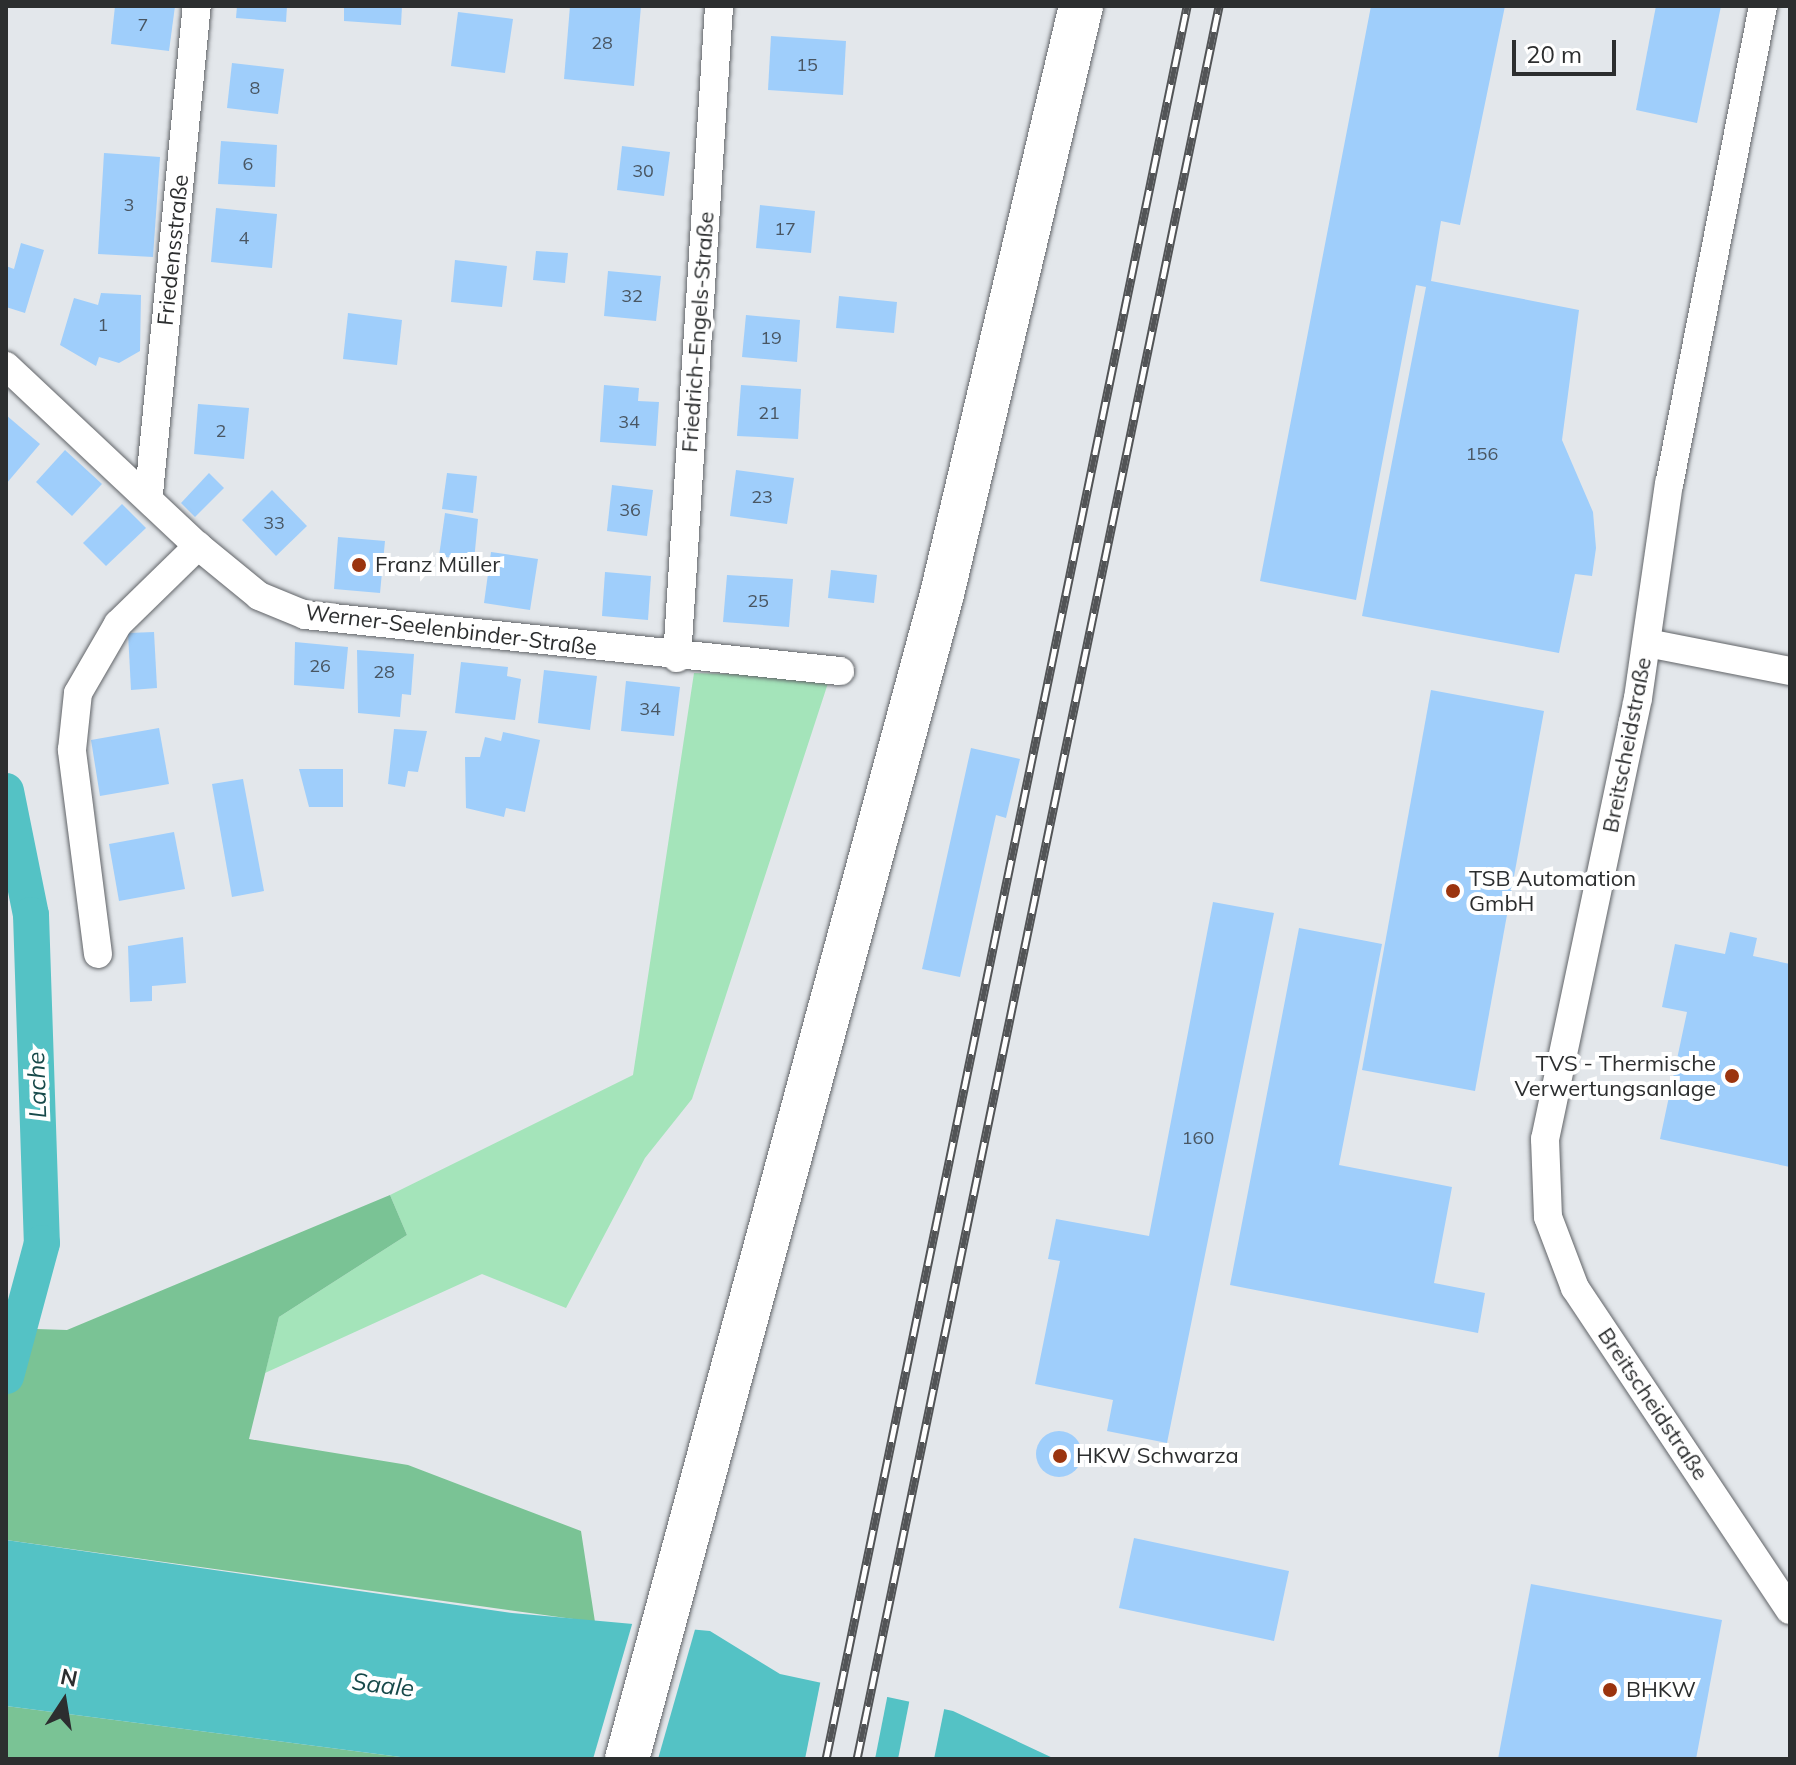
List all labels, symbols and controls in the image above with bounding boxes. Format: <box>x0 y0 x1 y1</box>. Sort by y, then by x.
house number: 7 <box>138 14 148 36</box>
scale bar <box>1516 24 1620 74</box>
house number: 28 <box>591 32 613 54</box>
text: 20 m <box>1526 39 1582 69</box>
house number: 15 <box>796 54 818 76</box>
house number: 8 <box>250 77 260 99</box>
house number: 6 <box>243 153 253 175</box>
house number: 30 <box>632 160 654 182</box>
street label: Friedensstraße <box>152 173 194 327</box>
house number: 3 <box>124 194 134 216</box>
street label: Friedrich-Engels-Straße <box>676 211 720 453</box>
house number: 17 <box>774 218 796 240</box>
house number: 4 <box>239 227 249 249</box>
house number: 32 <box>621 285 643 307</box>
house number: 1 <box>98 314 108 336</box>
house number: 19 <box>760 327 782 349</box>
house number: 21 <box>758 402 780 424</box>
house number: 34 <box>618 411 640 433</box>
house number: 2 <box>216 420 226 442</box>
house number: 156 <box>1466 443 1498 465</box>
house number: 23 <box>751 486 773 508</box>
house number: 36 <box>619 499 641 521</box>
house number: 33 <box>263 512 285 534</box>
place label: Franz Müller <box>375 552 500 578</box>
marker: Franz Müller <box>350 556 368 574</box>
house number: 25 <box>747 590 769 612</box>
street label: Werner-Seelenbinder-Straße <box>304 599 598 661</box>
house number: 26 <box>309 655 331 677</box>
street label: Breitscheidstraße <box>1597 655 1657 835</box>
house number: 28 <box>373 661 395 683</box>
house number: 34 <box>639 698 661 720</box>
place label: TSB Automation GmbH <box>1469 865 1636 916</box>
marker: TSB Automation GmbH <box>1444 882 1462 900</box>
place label: TVS - Thermische Verwertungsanlage <box>1515 1050 1716 1102</box>
water label: Lache <box>21 1051 53 1119</box>
marker: TVS - Thermische Verwertungsanlage <box>1723 1067 1741 1085</box>
house number: 160 <box>1182 1127 1214 1149</box>
street label: Breitscheidstraße <box>1592 1323 1714 1485</box>
place label: HKW Schwarza <box>1076 1443 1239 1469</box>
marker: HKW Schwarza <box>1051 1447 1069 1465</box>
north arrow <box>24 1661 104 1741</box>
text: N <box>58 1662 80 1693</box>
water label: Saale <box>350 1667 416 1703</box>
place label: BHKW <box>1626 1677 1696 1703</box>
marker: BHKW <box>1601 1681 1619 1699</box>

